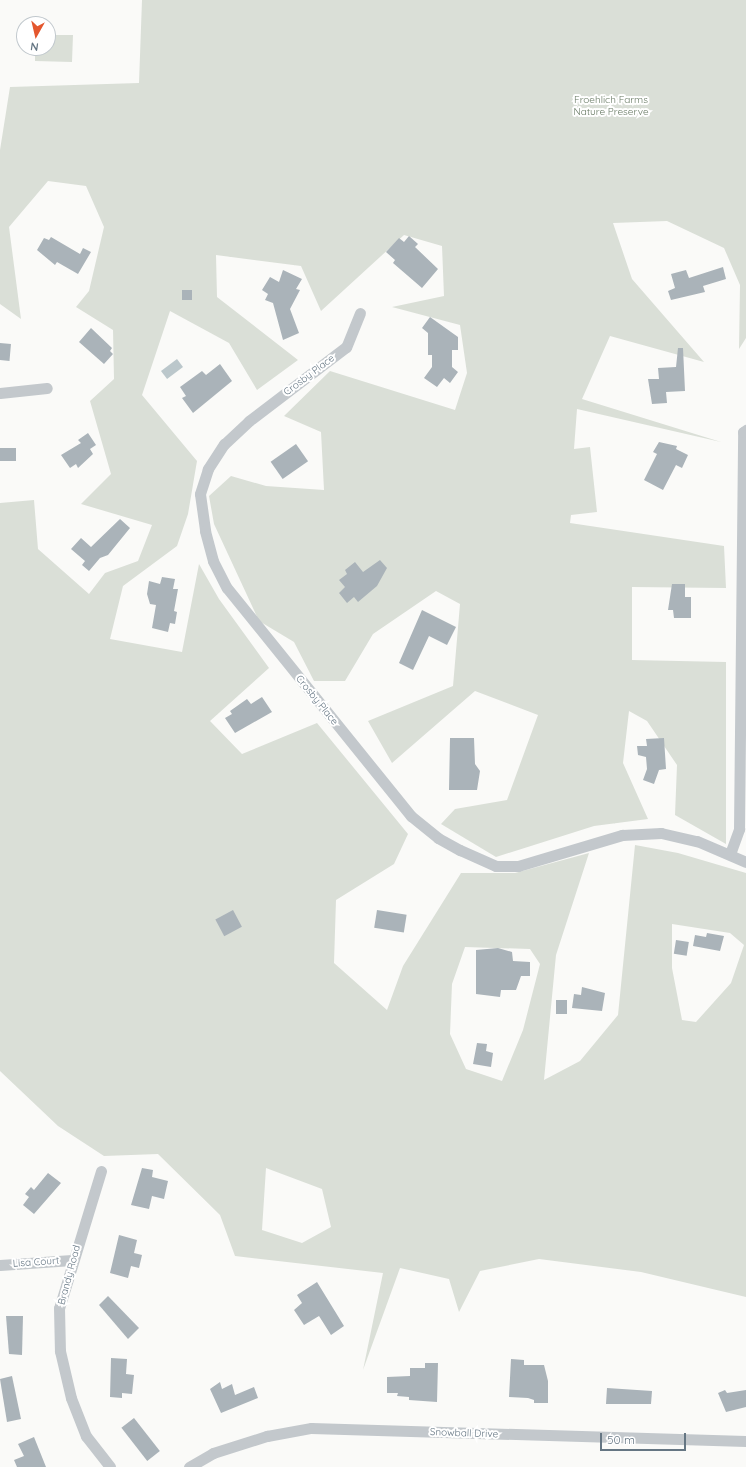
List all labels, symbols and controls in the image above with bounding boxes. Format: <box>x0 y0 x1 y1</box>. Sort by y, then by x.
north arrow <box>16 16 56 56</box>
text: N <box>29 39 39 54</box>
park label: Froehlich Farms Nature Preserve <box>573 93 649 116</box>
street label: Crosby Place <box>281 352 337 398</box>
street label: Crosby Place <box>293 673 341 727</box>
street label: Brandy Road <box>55 1244 83 1306</box>
street label: Lisa Court <box>12 1254 60 1270</box>
scale bar <box>602 1425 688 1451</box>
street label: Snowball Drive <box>430 1426 498 1440</box>
text: 50 m <box>607 1432 635 1447</box>

